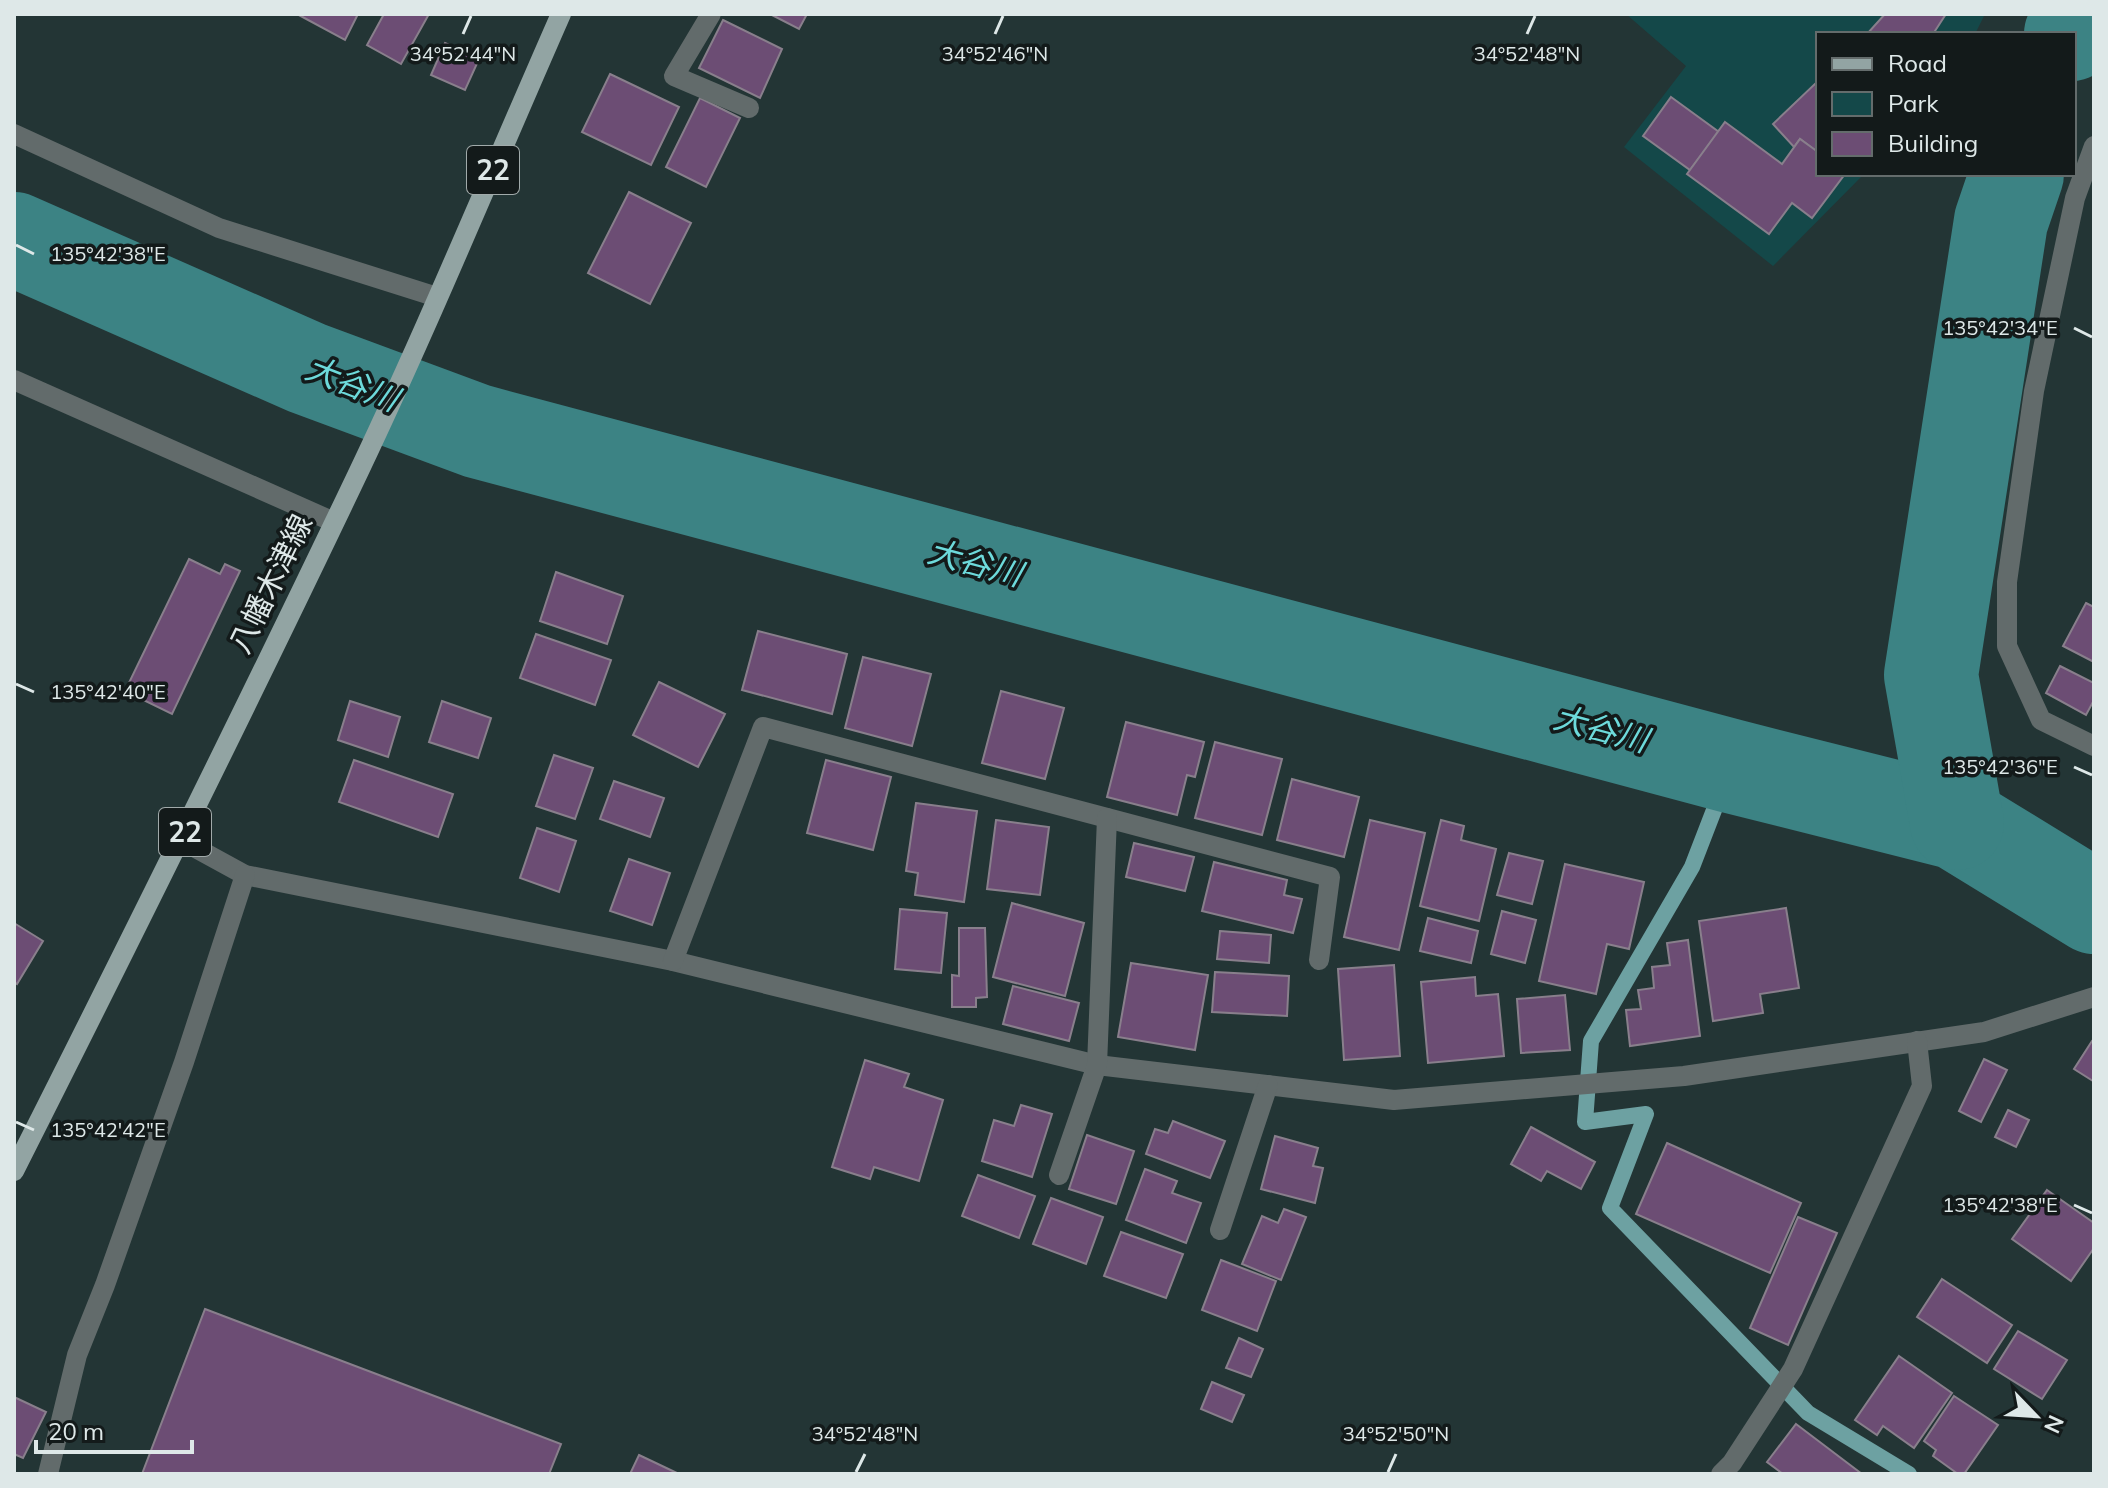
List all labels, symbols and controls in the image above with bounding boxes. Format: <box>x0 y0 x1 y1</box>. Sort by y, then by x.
legend <box>1816 32 2076 176</box>
text: 34°52'44"N <box>410 41 516 66</box>
text: 34°52'46"N <box>942 41 1048 66</box>
text: 34°52'48"N <box>1474 41 1580 66</box>
text: Road <box>1888 48 1947 78</box>
text: Park <box>1888 88 1939 118</box>
text: Building <box>1888 128 1978 158</box>
road number: 22 <box>467 146 519 194</box>
text: 135°42'38"E <box>50 241 166 266</box>
text: 135°42'34"E <box>1942 315 2058 340</box>
water label: 大谷川 <box>300 347 407 420</box>
street label: 八幡木津線 <box>220 508 320 659</box>
water label: 大谷川 <box>924 530 1030 595</box>
text: 135°42'40"E <box>50 679 166 704</box>
water label: 大谷川 <box>1550 696 1656 761</box>
text: 135°42'36"E <box>1942 754 2058 779</box>
road number: 22 <box>159 808 211 856</box>
text: 135°42'42"E <box>50 1117 166 1142</box>
text: 135°42'38"E <box>1942 1192 2058 1217</box>
north arrow <box>1996 1376 2076 1456</box>
scale bar <box>36 1404 192 1454</box>
text: N <box>2038 1411 2070 1438</box>
text: 20 m <box>48 1416 104 1446</box>
text: 34°52'48"N <box>812 1421 918 1446</box>
text: 34°52'50"N <box>1343 1421 1449 1446</box>

